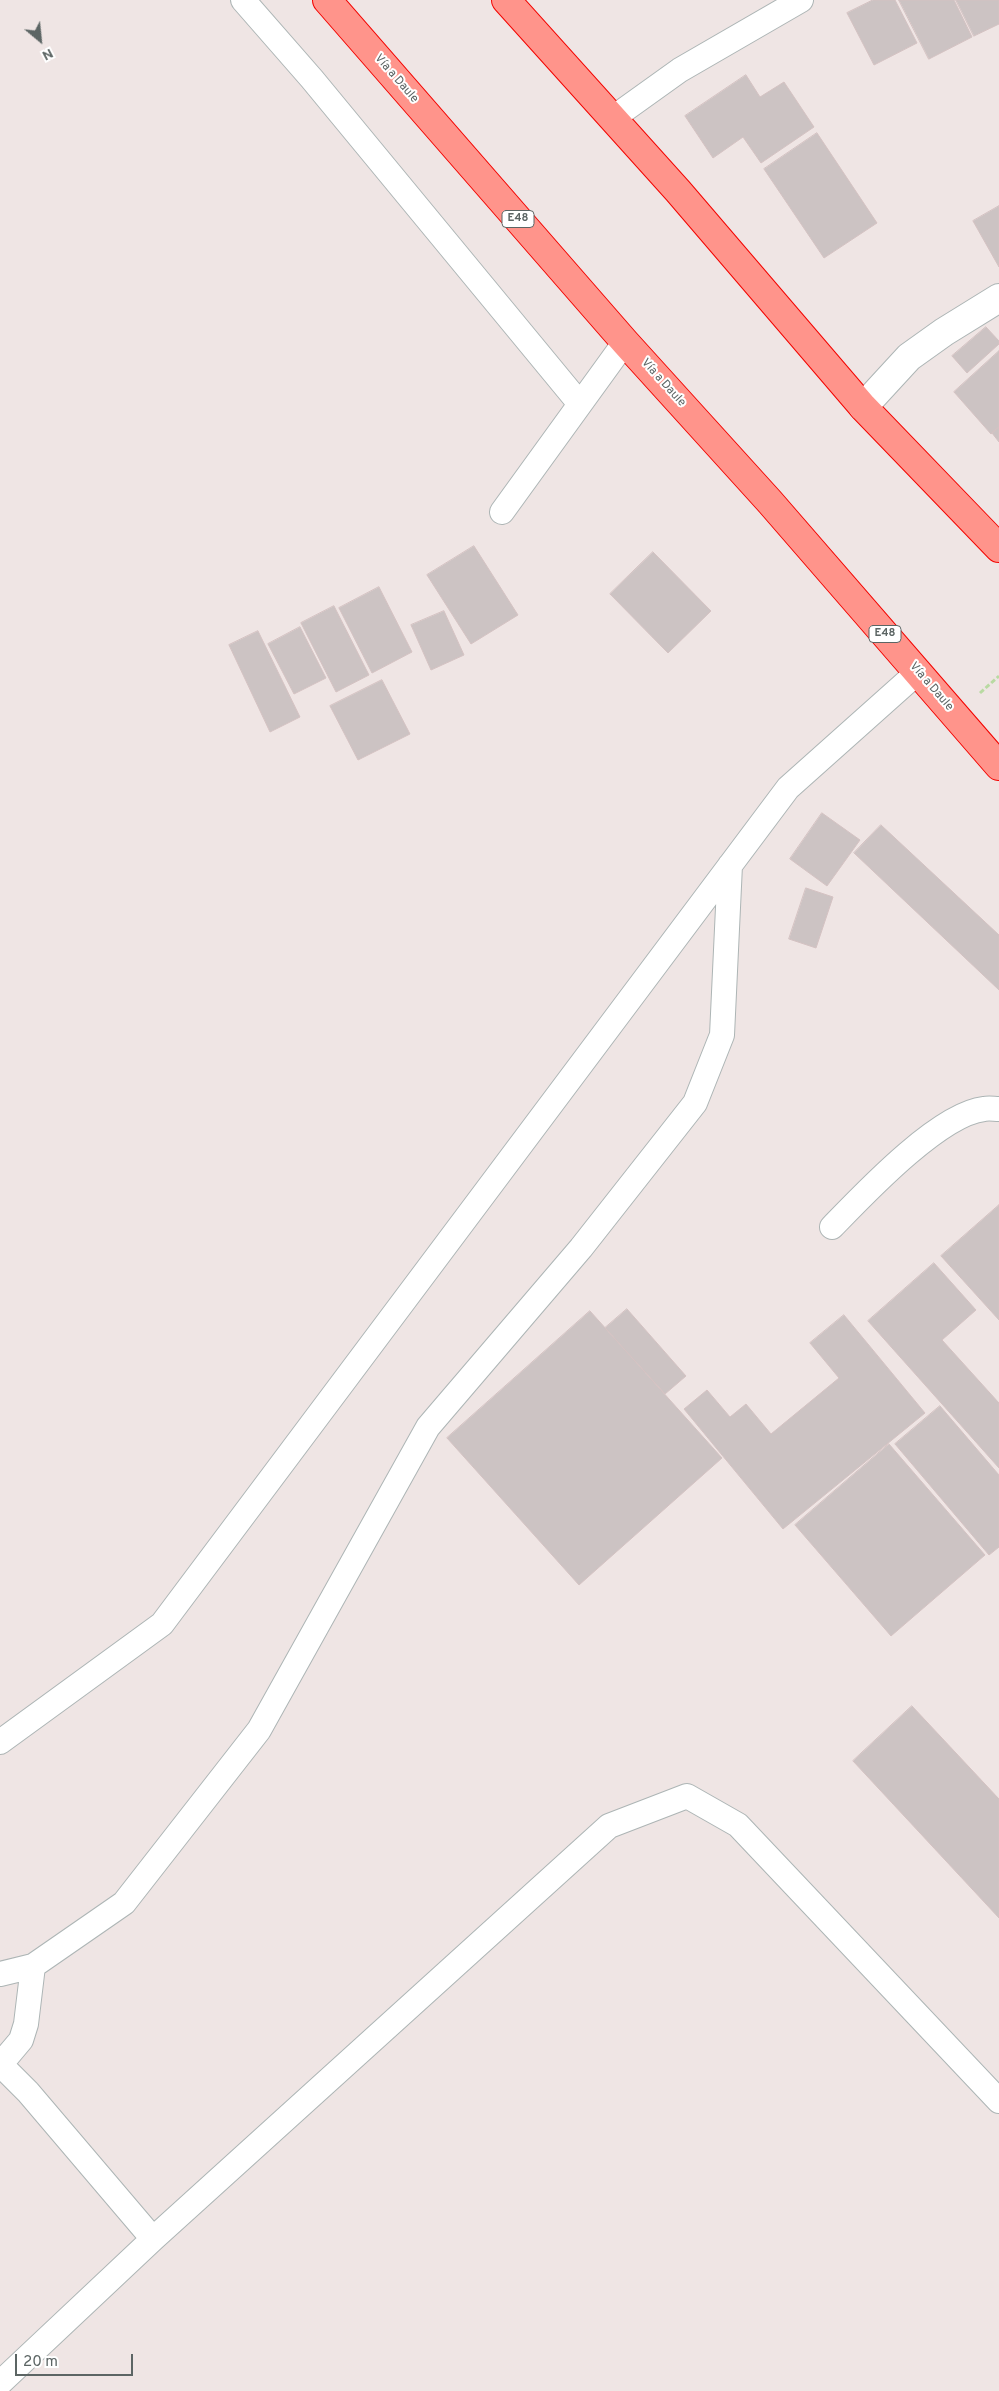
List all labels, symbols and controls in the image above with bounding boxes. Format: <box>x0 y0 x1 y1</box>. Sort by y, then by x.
north arrow <box>15 15 65 65</box>
text: N <box>39 44 56 64</box>
street label: Vía a Daule <box>371 52 421 106</box>
road number: E48 <box>502 210 534 228</box>
street label: Vía a Daule <box>638 356 688 410</box>
road number: E48 <box>869 626 901 642</box>
street label: Vía a Daule <box>906 660 956 714</box>
scale bar <box>18 2344 135 2376</box>
text: 20 m <box>23 2353 58 2372</box>

